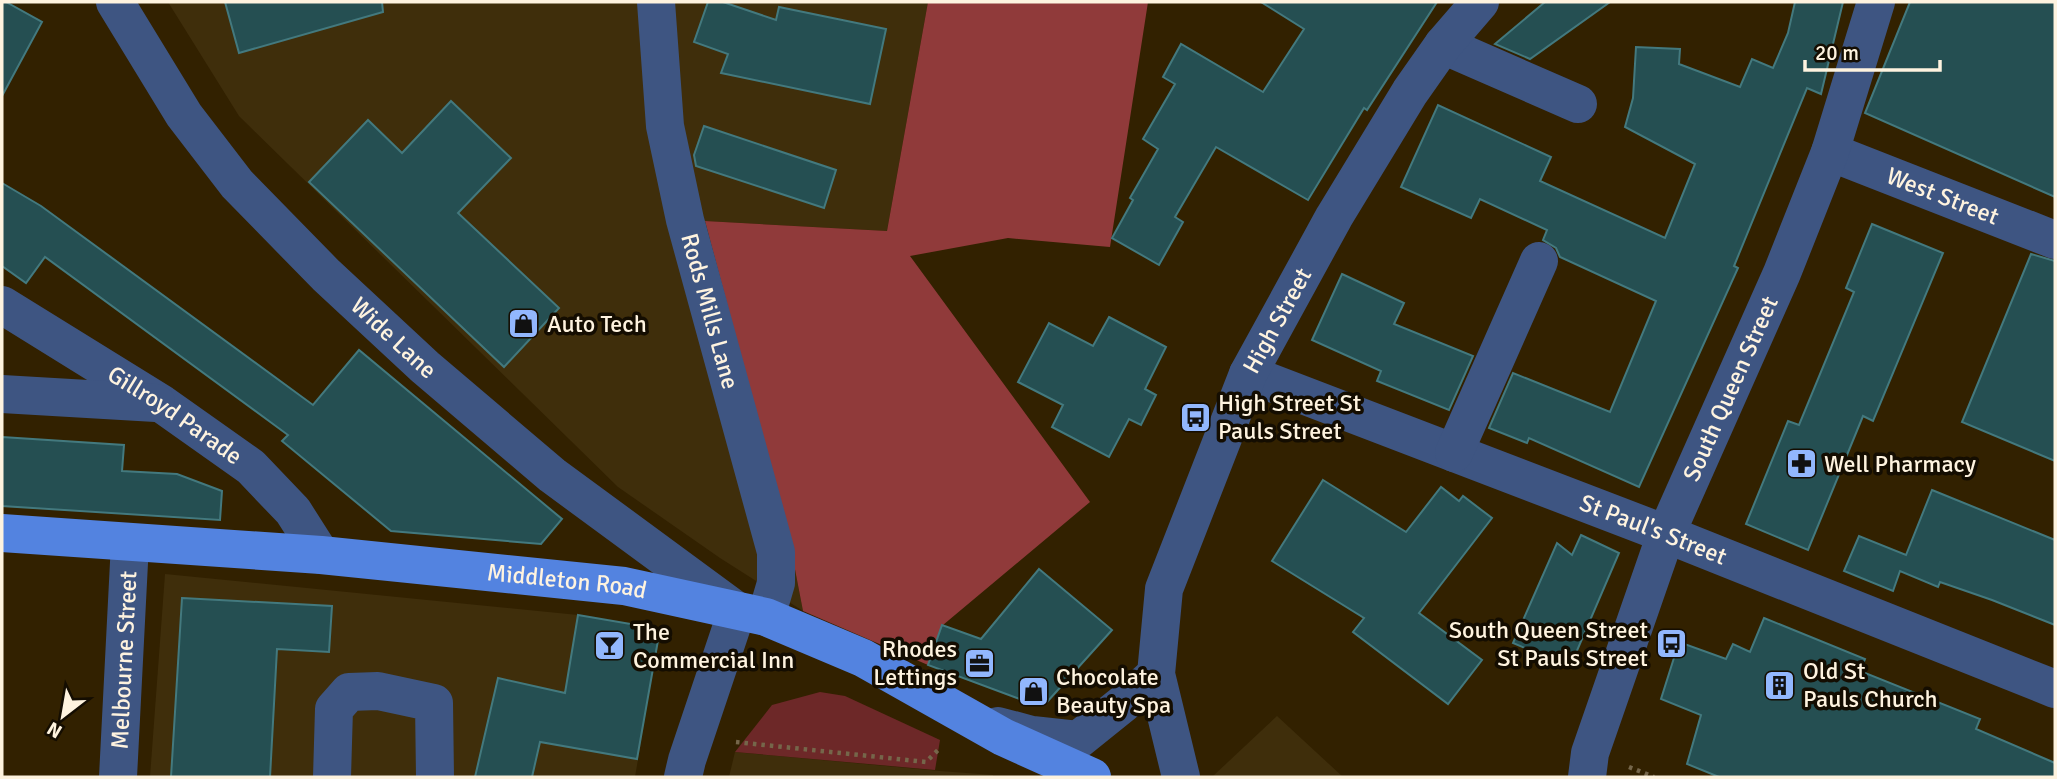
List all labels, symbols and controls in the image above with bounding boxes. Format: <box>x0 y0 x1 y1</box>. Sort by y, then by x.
scale bar <box>1805 28 1940 72</box>
text: 20 m <box>1815 40 1859 66</box>
street label: West Street <box>1882 161 2003 232</box>
street label: Rods Mills Lane <box>674 230 746 392</box>
street label: High Street <box>1236 262 1318 379</box>
street label: Wide Lane <box>344 291 443 385</box>
street label: South Queen Street <box>1676 291 1785 486</box>
shop icon: Auto Tech <box>507 307 541 341</box>
place label: Auto Tech <box>547 309 647 339</box>
street label: Gillroyd Parade <box>102 359 248 471</box>
place label: High Street St Pauls Street <box>1218 388 1361 446</box>
bus stop icon: High Street St Pauls Street <box>1178 400 1212 434</box>
pharmacy icon: Well Pharmacy <box>1784 447 1818 481</box>
place label: Well Pharmacy <box>1824 449 1976 479</box>
street label: St Paul's Street <box>1576 487 1731 572</box>
street label: Middleton Road <box>486 557 650 606</box>
street label: Melbourne Street <box>104 570 144 750</box>
place label: South Queen Street St Pauls Street <box>1449 615 1648 673</box>
place label: The Commercial Inn <box>633 617 794 675</box>
bus stop icon: South Queen Street St Pauls Street <box>1654 627 1688 661</box>
bar icon: The Commercial Inn <box>593 629 627 663</box>
place label: Rhodes Lettings <box>873 634 957 692</box>
office icon: Rhodes Lettings <box>963 646 997 680</box>
place label: Old St Pauls Church <box>1803 656 1938 714</box>
place label: Chocolate Beauty Spa <box>1056 662 1171 720</box>
building icon: Old St Pauls Church <box>1763 668 1797 702</box>
shop icon: Chocolate Beauty Spa <box>1016 674 1050 708</box>
north arrow <box>28 681 98 751</box>
text: N <box>43 716 67 743</box>

